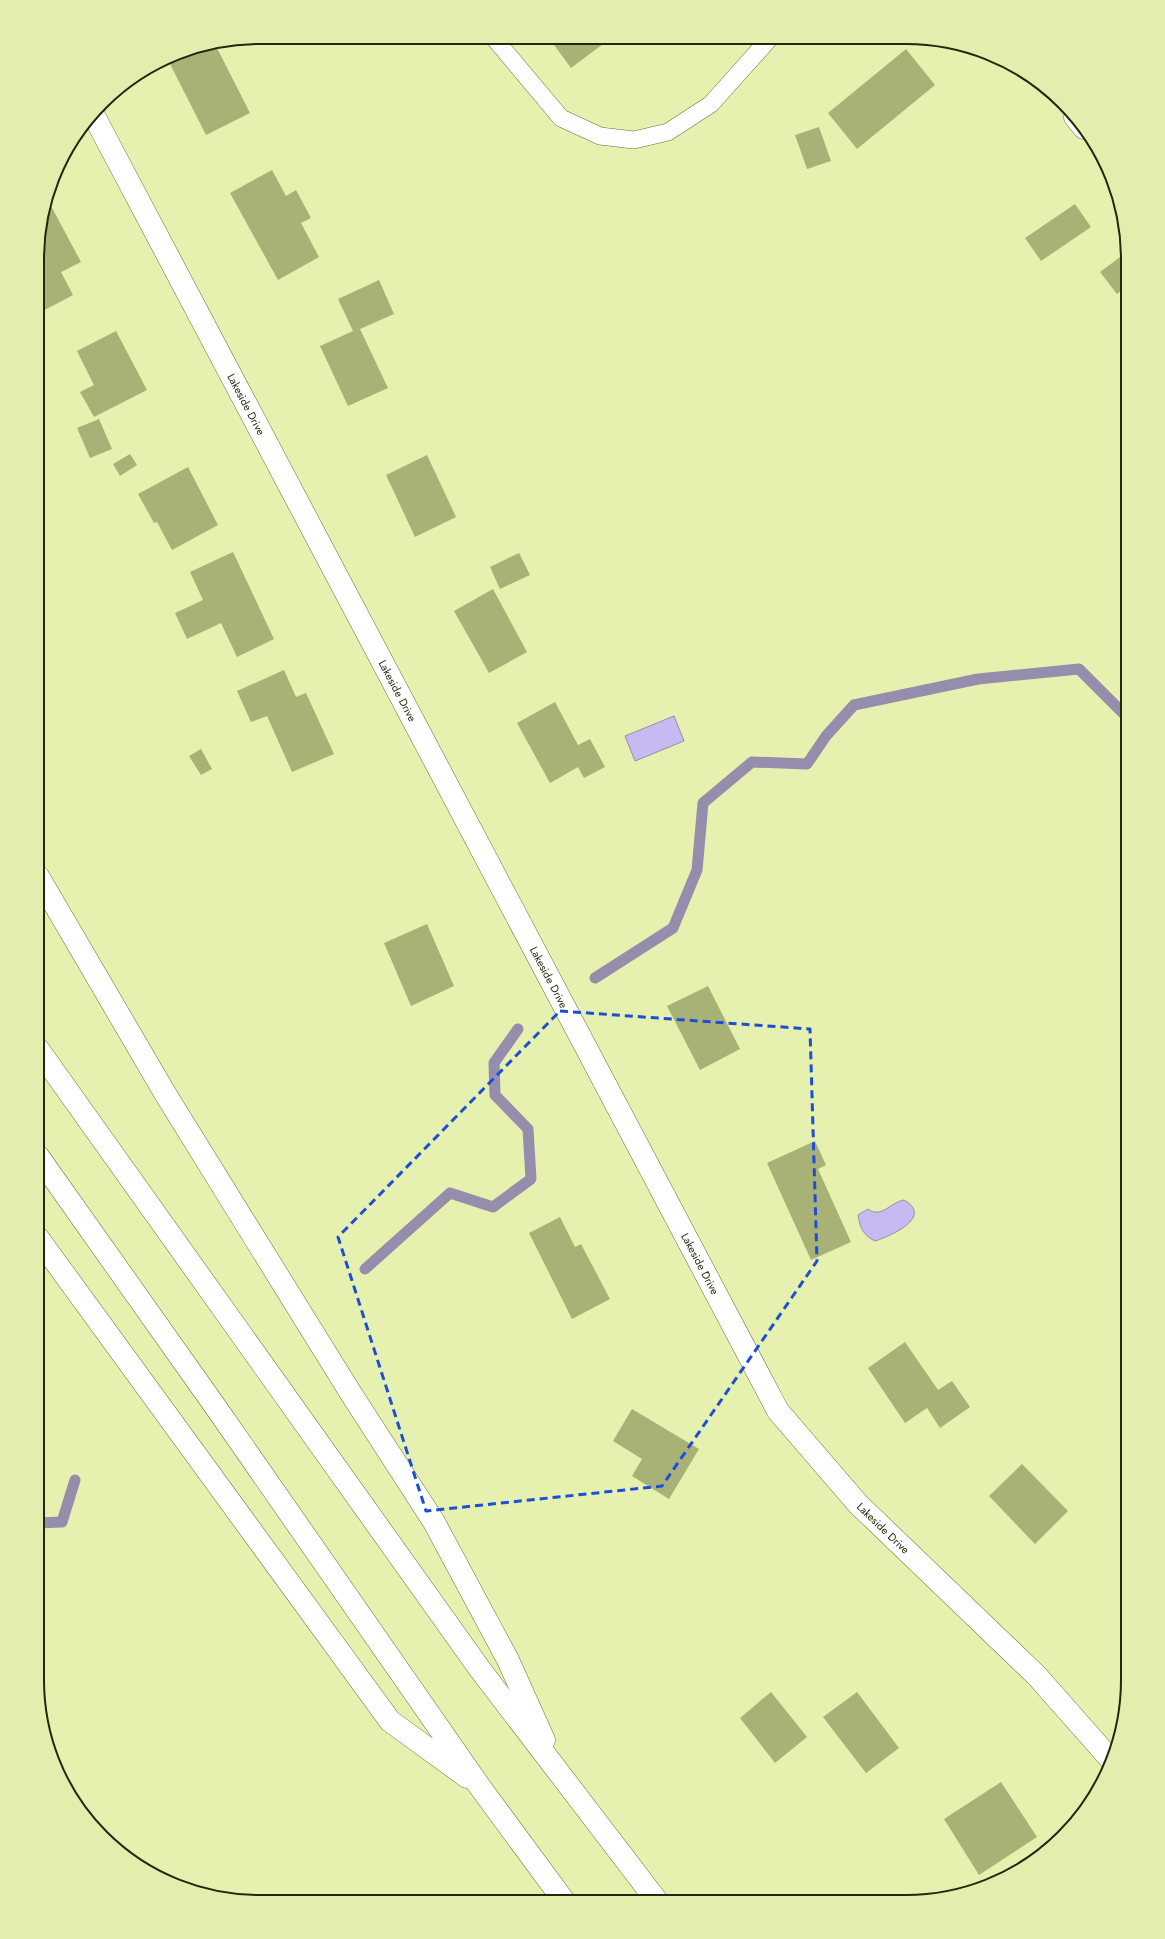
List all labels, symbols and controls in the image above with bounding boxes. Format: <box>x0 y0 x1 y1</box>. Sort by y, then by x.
street label: Lakeside Drive <box>223 371 269 438</box>
street label: Lakeside Drive <box>375 657 421 725</box>
street label: Lakeside Drive <box>526 944 572 1011</box>
street label: Lakeside Drive <box>677 1230 723 1298</box>
street label: Lakeside Drive <box>853 1499 913 1558</box>

